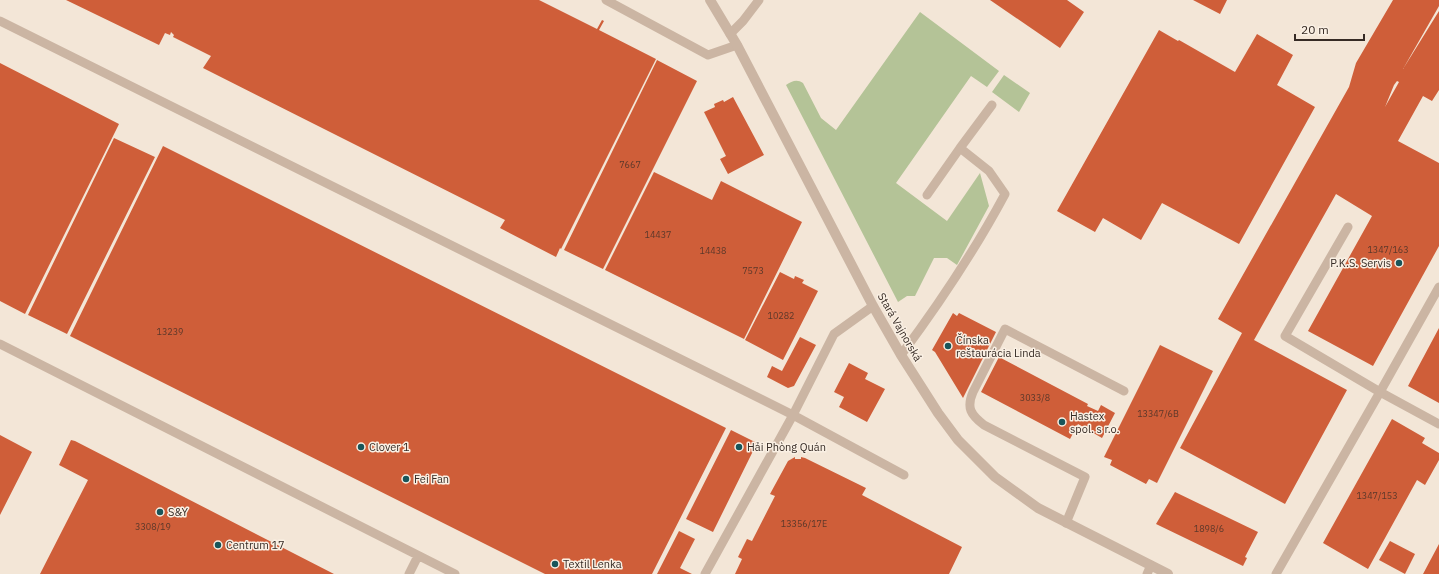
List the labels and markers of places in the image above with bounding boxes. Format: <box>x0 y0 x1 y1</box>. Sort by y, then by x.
place label: P.K.S. Servis <box>1330 256 1391 270</box>
marker: P.K.S. Servis <box>1394 258 1404 268</box>
place label: Čínska reštaurácia Linda <box>956 333 1041 360</box>
marker: Čínska reštaurácia Linda <box>943 341 953 351</box>
place label: Hastex spol. s r.o. <box>1070 409 1120 436</box>
marker: Hastex spol. s r.o. <box>1057 417 1067 427</box>
place label: Clover 1 <box>369 440 410 454</box>
place label: Hải Phòng Quán <box>747 440 826 454</box>
marker: Clover 1 <box>356 442 366 452</box>
marker: Hải Phòng Quán <box>734 442 744 452</box>
place label: Fei Fan <box>414 472 449 486</box>
marker: Fei Fan <box>401 474 411 484</box>
place label: S&Y <box>168 505 189 519</box>
marker: S&Y <box>155 507 165 517</box>
place label: Centrum 17 <box>226 538 285 552</box>
marker: Centrum 17 <box>213 540 223 550</box>
place label: Textil Lenka <box>563 557 622 571</box>
marker: Textil Lenka <box>550 559 560 569</box>

